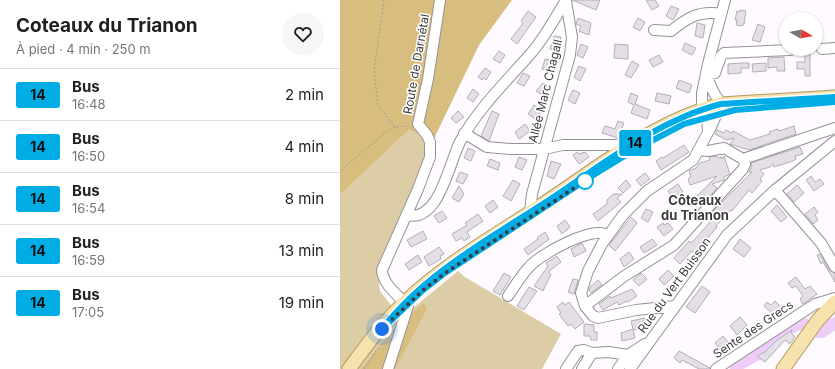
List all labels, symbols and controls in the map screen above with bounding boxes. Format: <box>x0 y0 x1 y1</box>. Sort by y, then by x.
north arrow <box>779 12 823 56</box>
map controls <box>779 12 823 56</box>
button: heart <box>282 13 324 55</box>
street label: Route de Darnétal <box>400 13 432 115</box>
text: Coteaux du Trianon <box>16 14 198 37</box>
street label: Allée Marc Chagall <box>525 38 565 144</box>
text: À pied · 4 min · 250 m <box>16 41 151 57</box>
text: Bus <box>72 77 100 96</box>
text: 2 min <box>285 85 324 104</box>
text: 14 <box>30 86 46 103</box>
text: 16:48 <box>72 96 106 112</box>
text: Bus <box>72 129 100 148</box>
line badge: 14 <box>617 130 653 156</box>
text: 14 <box>627 134 643 151</box>
text: 4 min <box>284 137 324 156</box>
text: 14 <box>30 138 46 155</box>
text: 16:50 <box>72 148 105 164</box>
unlabelled marker <box>576 172 594 190</box>
text: Bus <box>72 181 100 200</box>
text: 8 min <box>285 189 324 208</box>
text: 14 <box>30 190 46 207</box>
district label: Côteaux du Trianon <box>661 192 729 223</box>
text: 16:54 <box>72 200 105 216</box>
text: Bus <box>72 233 100 252</box>
street label: Rue du Vert Buisson <box>634 234 714 336</box>
text: 13 min <box>279 241 324 260</box>
text: 14 <box>30 242 46 259</box>
text: 16:59 <box>72 252 105 268</box>
text: Bus <box>72 285 100 304</box>
text: 19 min <box>279 293 324 312</box>
text: 14 <box>30 294 46 311</box>
street label: Sente des Grecs <box>710 297 796 361</box>
text: 17:05 <box>72 304 104 320</box>
your location <box>372 319 392 339</box>

